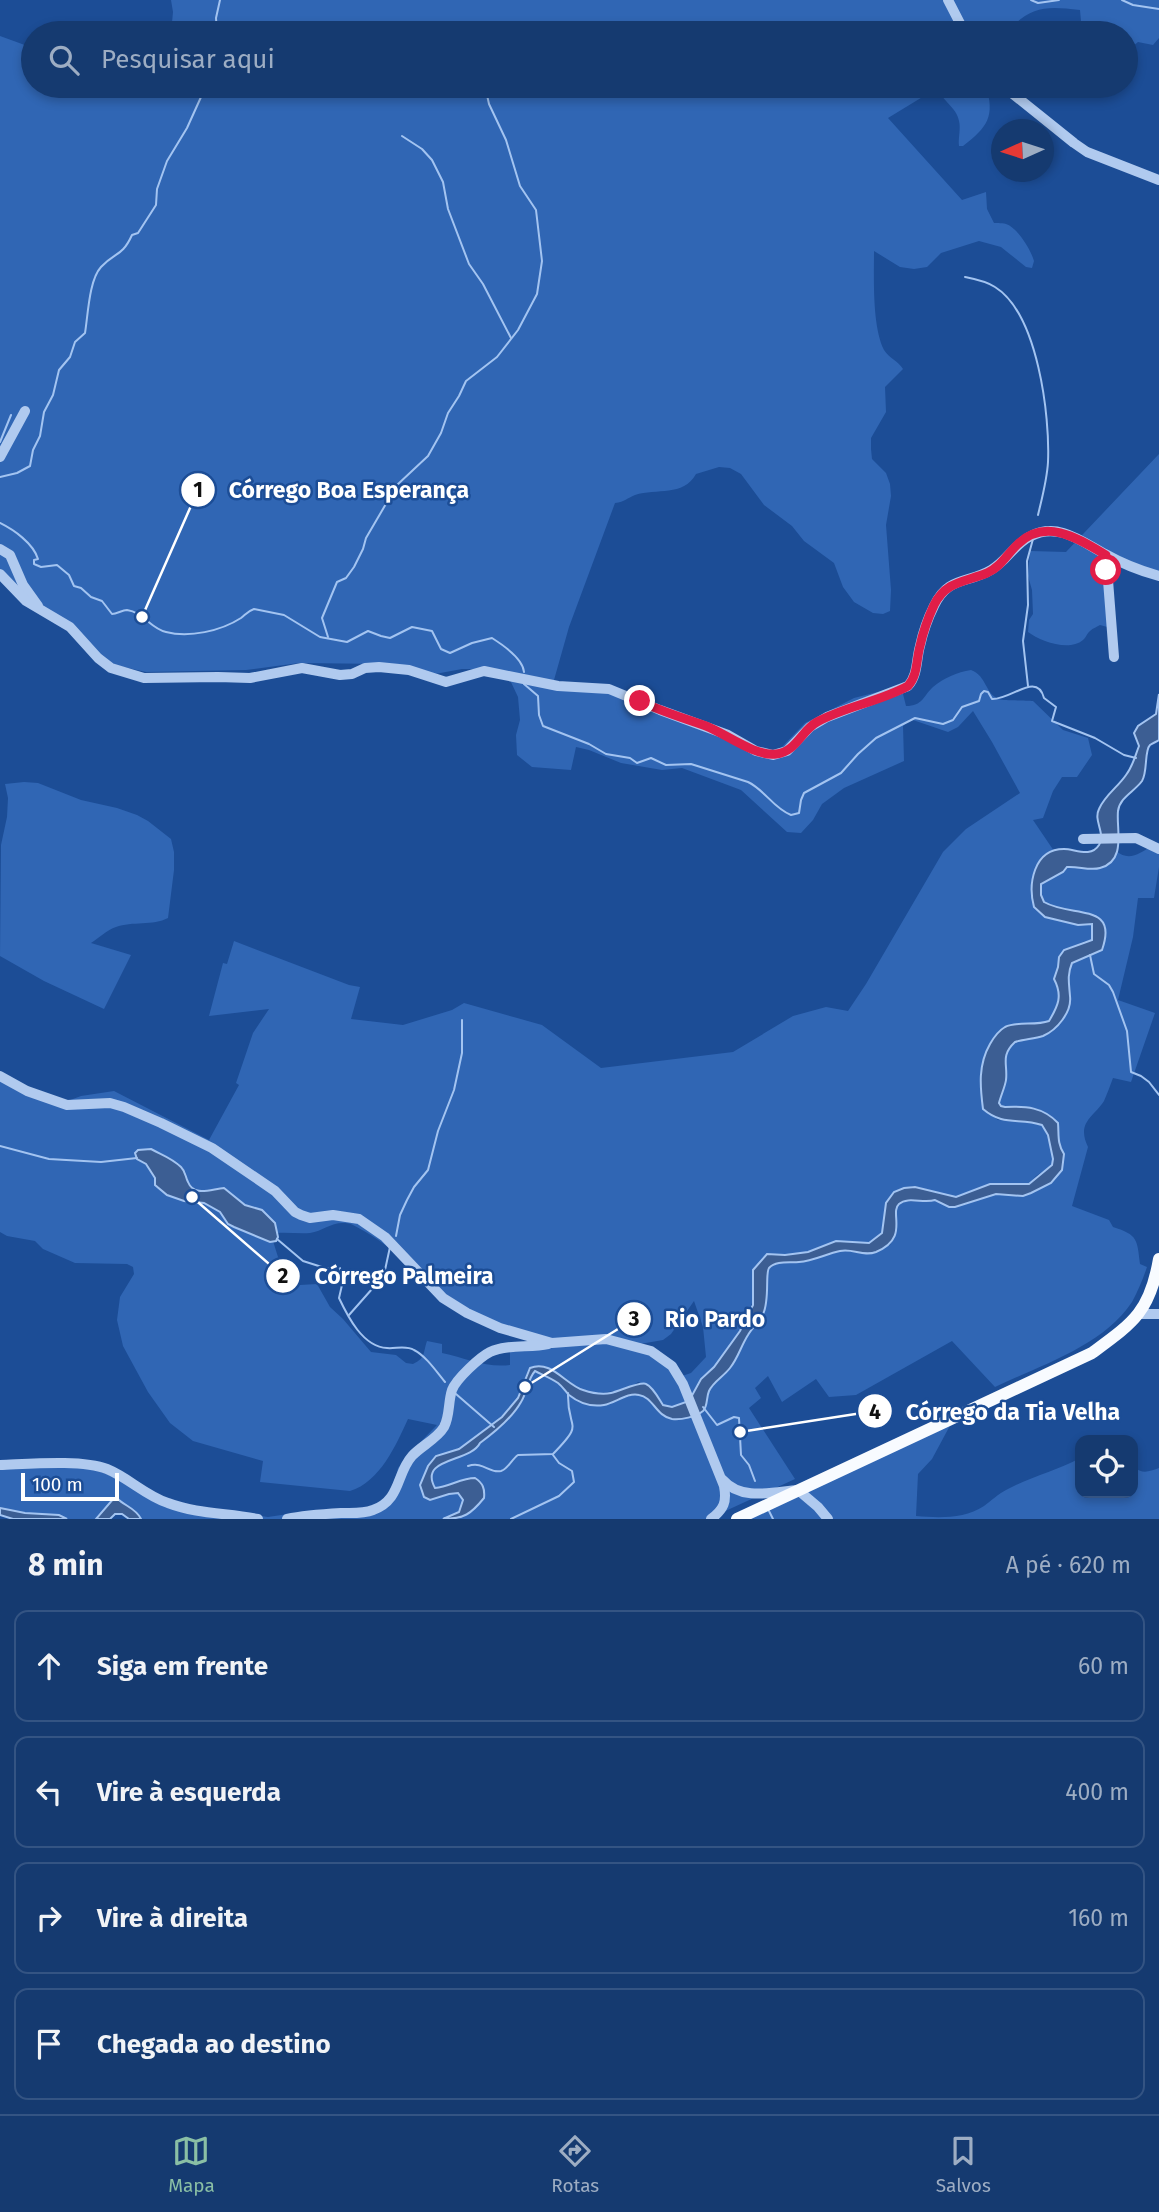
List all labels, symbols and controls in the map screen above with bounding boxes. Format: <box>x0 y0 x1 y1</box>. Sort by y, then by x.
search box <box>21 21 1138 98</box>
icon: search <box>45 41 83 79</box>
text: Pesquisar aqui <box>101 44 275 75</box>
north arrow <box>991 119 1054 182</box>
callout: Córrego Boa Esperança <box>180 468 484 512</box>
text: Córrego Boa Esperança <box>229 476 469 505</box>
text: 1 <box>193 477 203 503</box>
route start <box>1090 554 1121 585</box>
route end <box>624 685 655 716</box>
callout: Córrego Palmeira <box>265 1254 508 1298</box>
text: Córrego Palmeira <box>314 1262 494 1290</box>
text: 2 <box>278 1263 289 1289</box>
callout: Rio Pardo <box>616 1297 780 1341</box>
text: Rio Pardo <box>665 1305 765 1333</box>
text: 3 <box>628 1306 640 1332</box>
callout: Córrego da Tia Velha <box>857 1389 1135 1433</box>
text: Córrego da Tia Velha <box>906 1398 1120 1426</box>
text: 4 <box>869 1399 881 1425</box>
map controls <box>1075 1435 1138 1498</box>
button: locate <box>1075 1435 1138 1498</box>
scale bar <box>21 1470 119 1502</box>
text: 100 m <box>32 1473 83 1496</box>
text: 8 min <box>28 1547 104 1583</box>
text: A pé · 620 m <box>1006 1551 1131 1579</box>
icon: ahead <box>30 1647 68 1685</box>
text: Siga em frente <box>97 1651 268 1682</box>
text: 60 m <box>1078 1652 1129 1680</box>
icon: left <box>30 1773 68 1811</box>
text: Vire à esquerda <box>97 1777 281 1808</box>
text: 400 m <box>1065 1778 1129 1806</box>
icon: right <box>30 1899 68 1937</box>
text: Vire à direita <box>97 1903 248 1934</box>
text: 160 m <box>1068 1904 1129 1932</box>
icon: arrive <box>30 2025 68 2063</box>
text: Chegada ao destino <box>97 2029 331 2060</box>
tab: Mapa <box>168 2132 215 2197</box>
tab: Rotas <box>551 2132 599 2197</box>
tab: Salvos <box>936 2132 991 2197</box>

